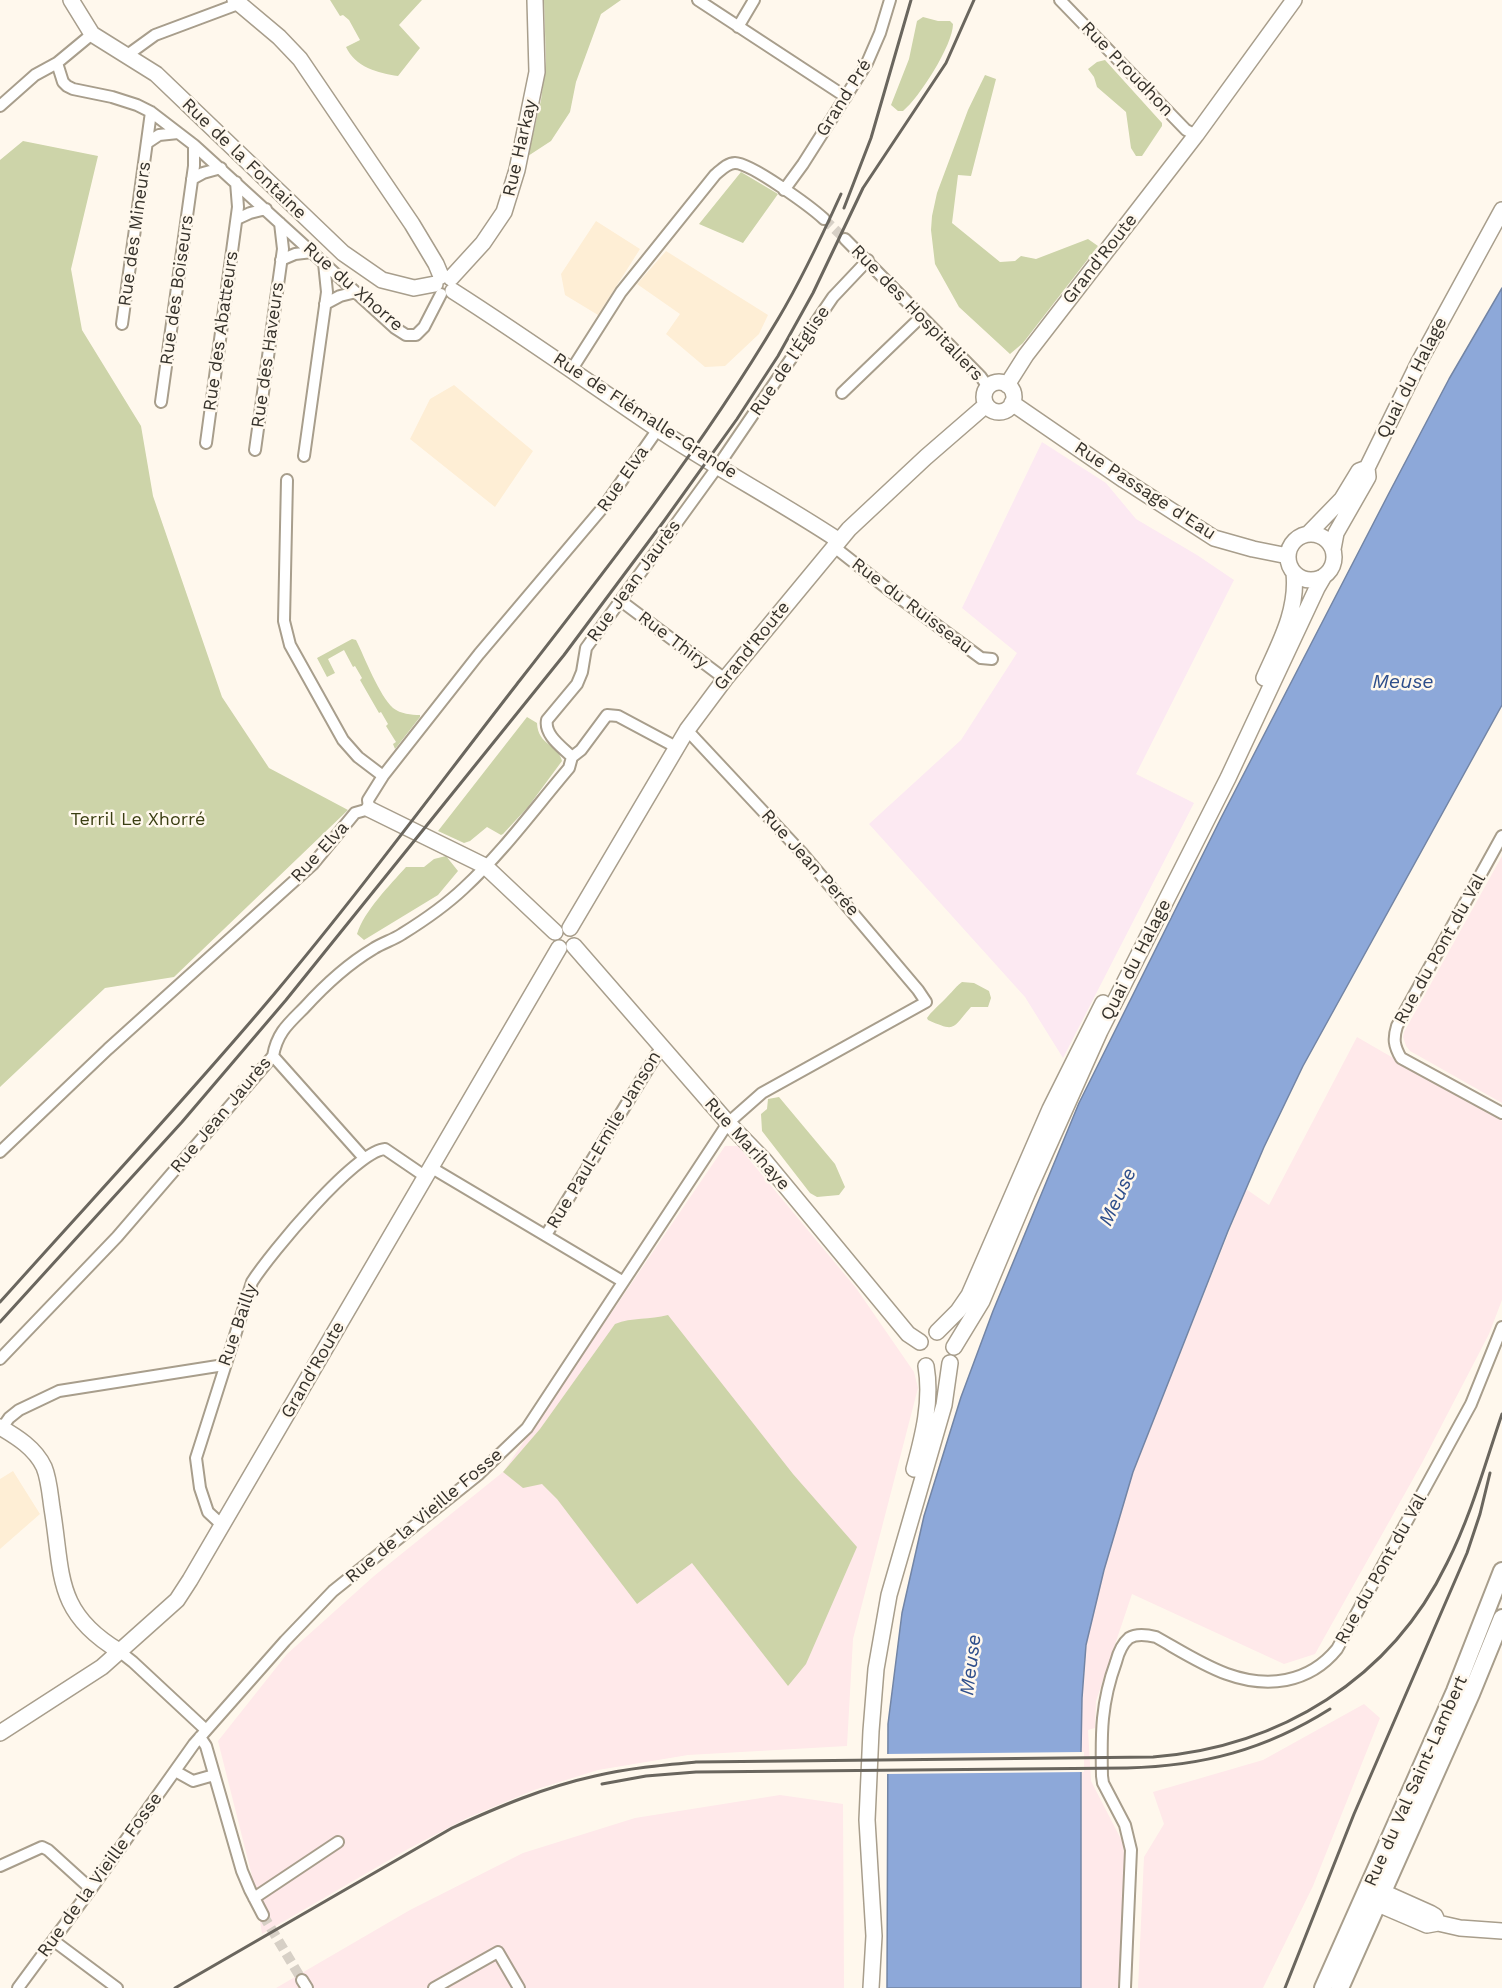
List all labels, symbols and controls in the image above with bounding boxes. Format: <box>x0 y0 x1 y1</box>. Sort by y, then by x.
street label: Rue Proudhon <box>1076 17 1178 121</box>
street label: Grand Pré <box>812 55 876 141</box>
street label: Rue de la Fontaine <box>177 94 311 224</box>
street label: Rue Harkay <box>498 97 542 199</box>
street label: Rue des Mineurs <box>114 160 156 308</box>
street label: Grand'Route <box>1058 210 1142 308</box>
street label: Rue des Boiseurs <box>156 213 198 367</box>
street label: Rue du Xhorre <box>299 238 407 336</box>
street label: Rue des Hospitaliers <box>846 240 988 386</box>
street label: Rue des Abatteurs <box>199 249 243 413</box>
street label: Rue des Haveurs <box>247 281 289 429</box>
street label: Rue de l'Église <box>745 302 835 420</box>
street label: Quai du Halage <box>1372 314 1452 442</box>
street label: Rue de Flémalle-Grande <box>549 348 741 484</box>
street label: Rue Passage d'Eau <box>1070 437 1220 545</box>
street label: Rue Elva <box>593 442 653 516</box>
street label: Rue Jean Jaurès <box>583 516 685 646</box>
street label: Rue du Ruisseau <box>847 553 977 659</box>
street label: Grand'Route <box>709 597 795 695</box>
street label: Rue Thiry <box>634 607 712 673</box>
water label: Meuse <box>1372 670 1434 694</box>
street label: Rue Jean Perée <box>756 805 864 921</box>
park label: Terril Le Xhorré <box>71 809 205 831</box>
street label: Rue Elva <box>286 817 354 887</box>
street label: Rue du Pont du Val <box>1390 870 1490 1028</box>
street label: Quai du Halage <box>1096 896 1176 1024</box>
street label: Rue Paul-Emile Janson <box>542 1047 666 1233</box>
street label: Rue Jean Jaurès <box>166 1052 276 1178</box>
street label: Rue Marihaye <box>700 1093 794 1195</box>
water label: Meuse <box>1094 1164 1142 1230</box>
street label: Rue Bailly <box>214 1281 262 1369</box>
street label: Grand'Route <box>277 1318 349 1422</box>
street label: Rue de la Vieille Fosse <box>341 1444 507 1588</box>
street label: Rue du Pont du Val <box>1331 1490 1431 1648</box>
water label: Meuse <box>955 1633 987 1697</box>
street label: Rue du Val Saint-Lambert <box>1360 1672 1472 1890</box>
street label: Rue de la Vieille Fosse <box>33 1788 167 1962</box>

